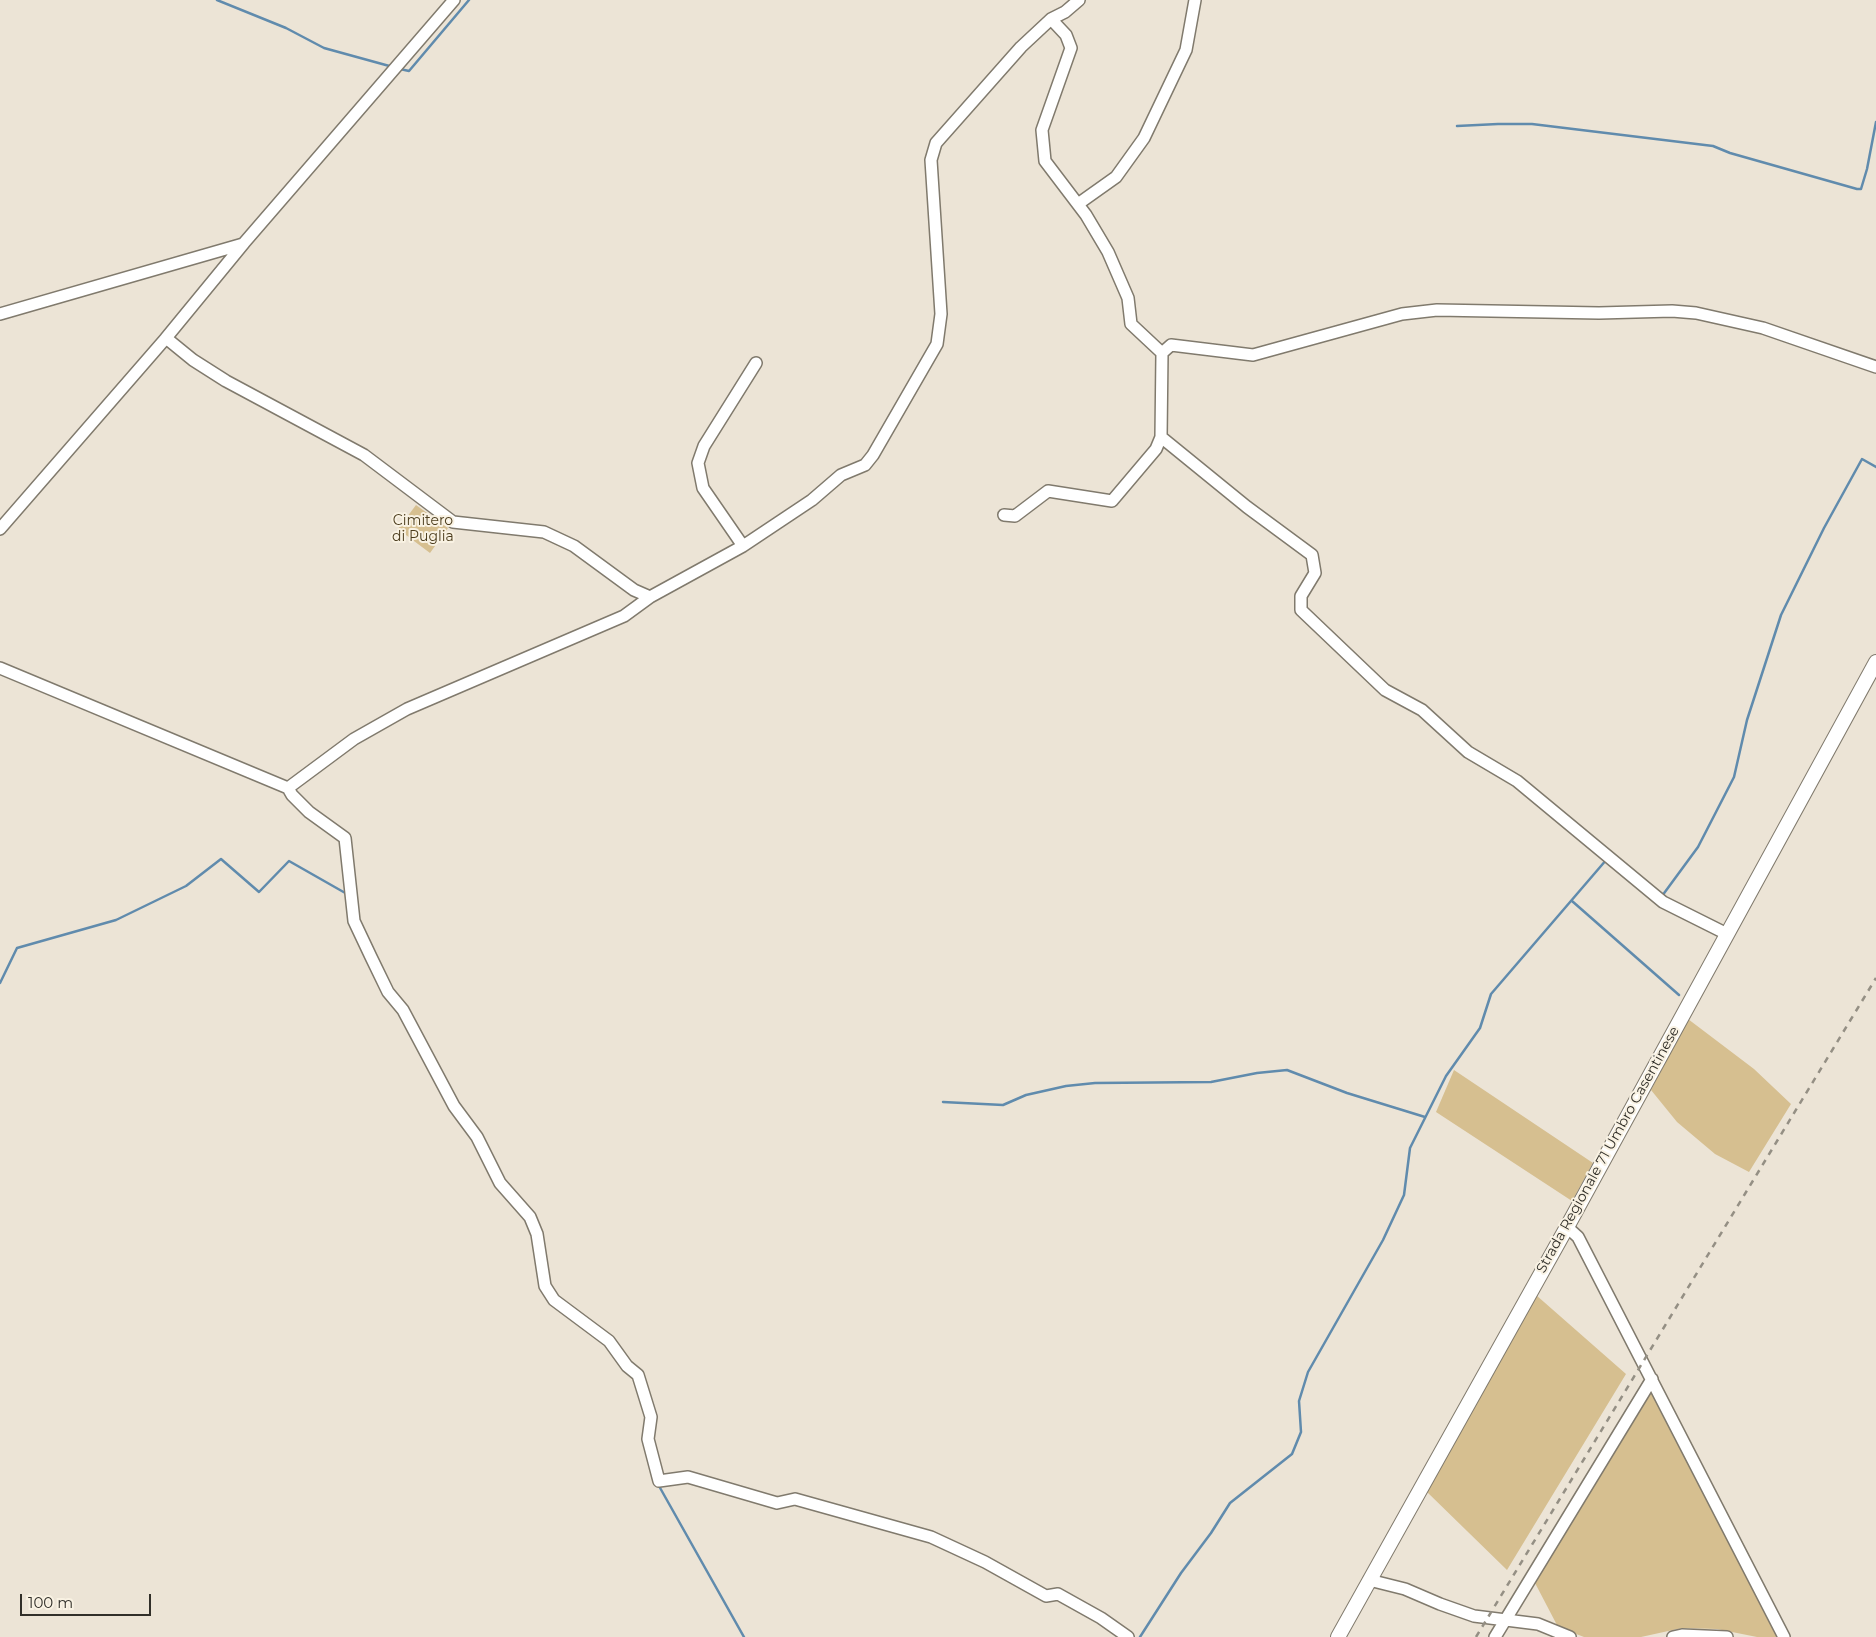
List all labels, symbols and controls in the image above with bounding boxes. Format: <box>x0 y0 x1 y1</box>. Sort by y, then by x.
park label: Cimitero di Puglia <box>392 513 454 546</box>
street label: Strada Regionale 71 Umbro Casentinese <box>1533 1024 1683 1276</box>
scale bar <box>22 1584 154 1616</box>
text: 100 m <box>28 1593 73 1612</box>

